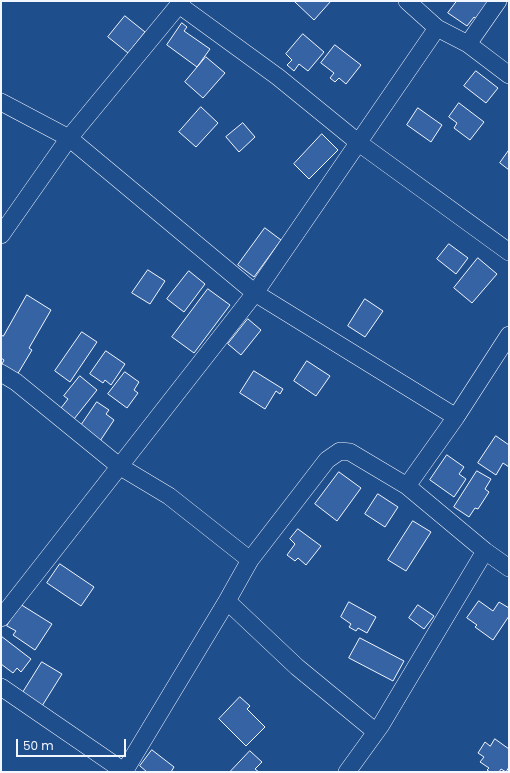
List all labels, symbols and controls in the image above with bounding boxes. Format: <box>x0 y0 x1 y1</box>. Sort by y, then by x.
scale bar <box>18 731 128 757</box>
text: 50 m <box>23 737 54 754</box>

